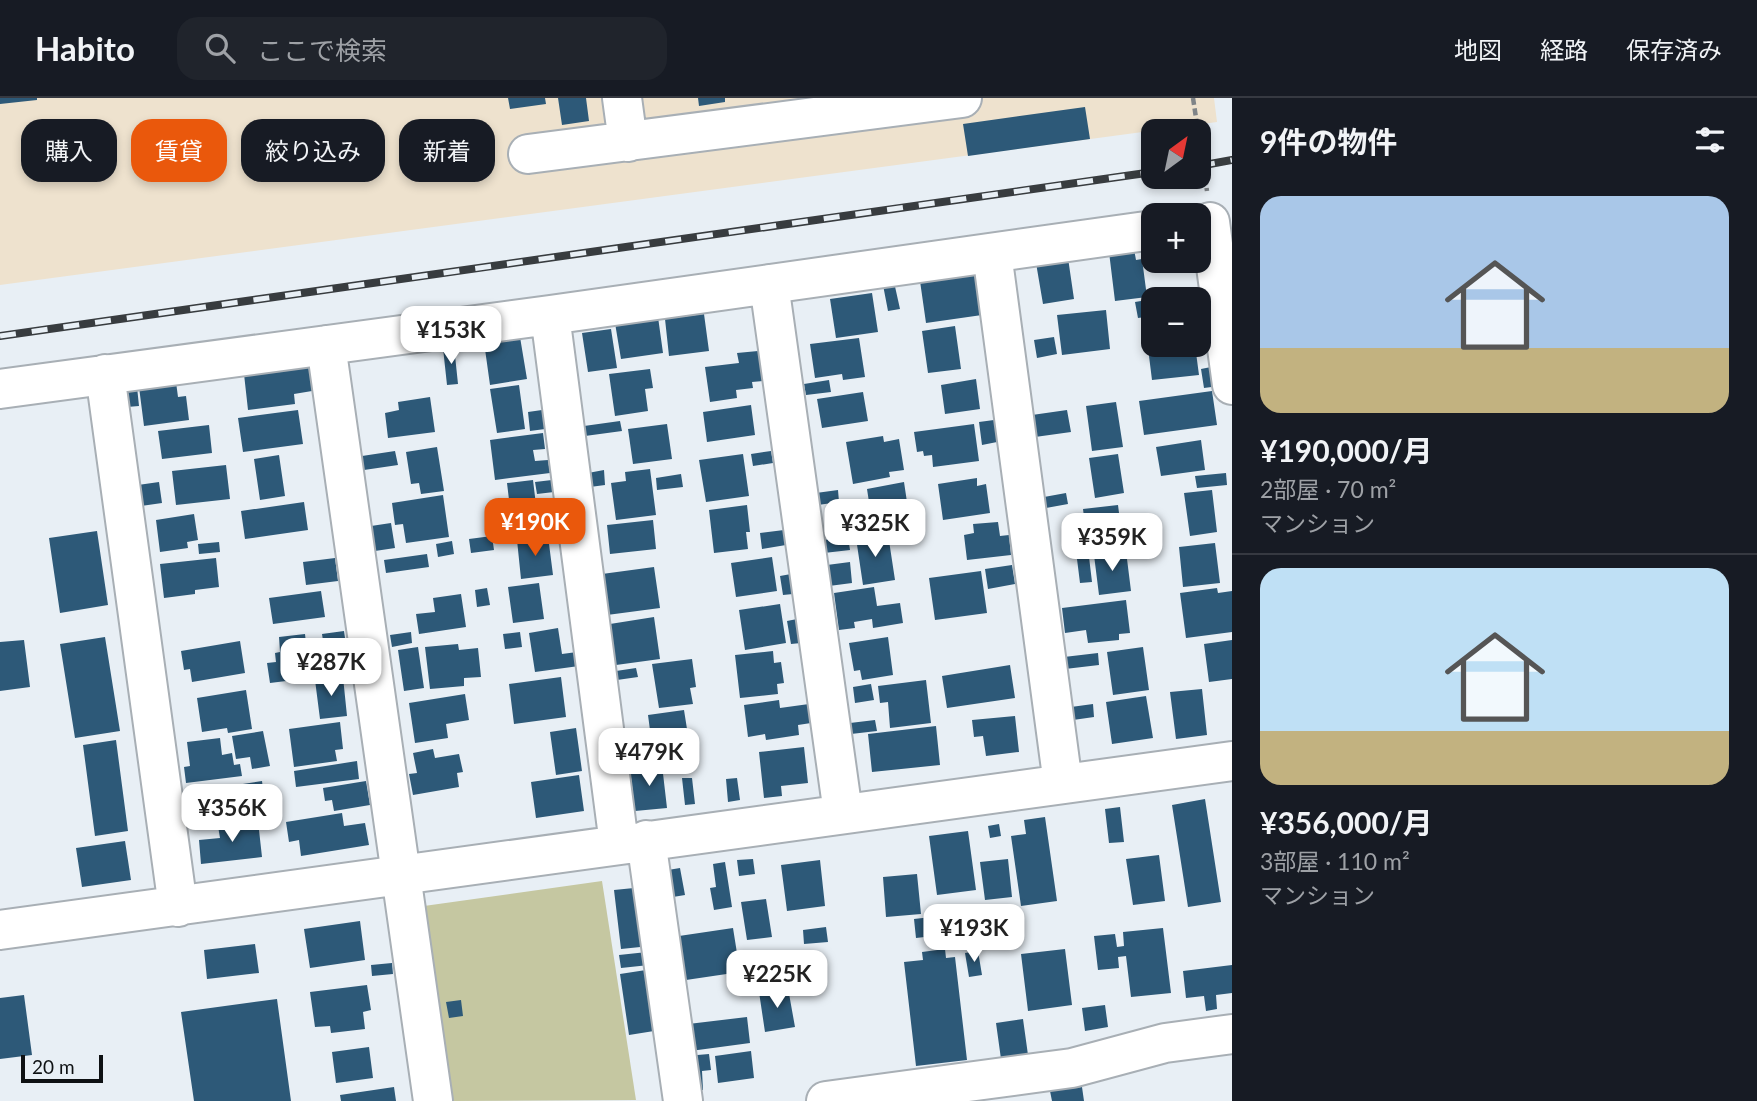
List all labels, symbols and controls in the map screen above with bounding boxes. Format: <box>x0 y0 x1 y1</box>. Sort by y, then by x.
search box <box>177 17 667 80</box>
text: Habito <box>35 28 135 68</box>
icon: search <box>201 29 239 67</box>
text: ここで検索 <box>257 34 387 66</box>
text: 地図 <box>1454 35 1502 64</box>
text: 経路 <box>1540 35 1588 64</box>
text: 保存済み <box>1626 35 1722 64</box>
chip: 購入 <box>21 119 117 182</box>
chip: 賃貸 <box>131 119 227 182</box>
chip: 絞り込み <box>241 119 385 182</box>
chip: 新着 <box>399 119 495 182</box>
north arrow <box>1141 119 1211 189</box>
map controls <box>1141 119 1211 357</box>
icon: filters <box>1691 121 1729 159</box>
text: 9件の物件 <box>1260 123 1397 159</box>
button: + <box>1141 203 1211 273</box>
icon: home <box>1432 242 1558 368</box>
button: − <box>1141 287 1211 357</box>
pin: ¥153K <box>402 306 500 366</box>
text: ¥153K <box>416 315 486 343</box>
text: ¥190,000/月 <box>1260 432 1433 468</box>
text: 2部屋 · 70 m² <box>1260 475 1396 503</box>
pin: ¥190K <box>486 498 584 558</box>
pin: ¥325K <box>826 500 924 559</box>
text: ¥190K <box>500 507 570 535</box>
text: ¥325K <box>840 508 910 536</box>
text: マンション <box>1260 509 1375 537</box>
pin: ¥359K <box>1063 514 1161 573</box>
text: ¥359K <box>1077 522 1147 550</box>
icon: home <box>1432 614 1558 740</box>
pin: ¥287K <box>282 638 380 698</box>
text: ¥287K <box>296 647 366 675</box>
pin: ¥479K <box>600 728 698 788</box>
text: ¥479K <box>614 737 684 765</box>
pin: ¥356K <box>183 784 281 844</box>
text: ¥356K <box>197 793 267 821</box>
text: ¥356,000/月 <box>1260 804 1433 840</box>
text: 3部屋 · 110 m² <box>1260 847 1410 875</box>
text: マンション <box>1260 881 1375 909</box>
pin: ¥193K <box>925 904 1023 964</box>
text: ¥193K <box>939 913 1009 941</box>
pin: ¥225K <box>728 950 826 1010</box>
text: ¥225K <box>742 959 812 987</box>
scale bar <box>21 1052 103 1084</box>
text: 20 m <box>32 1055 75 1078</box>

